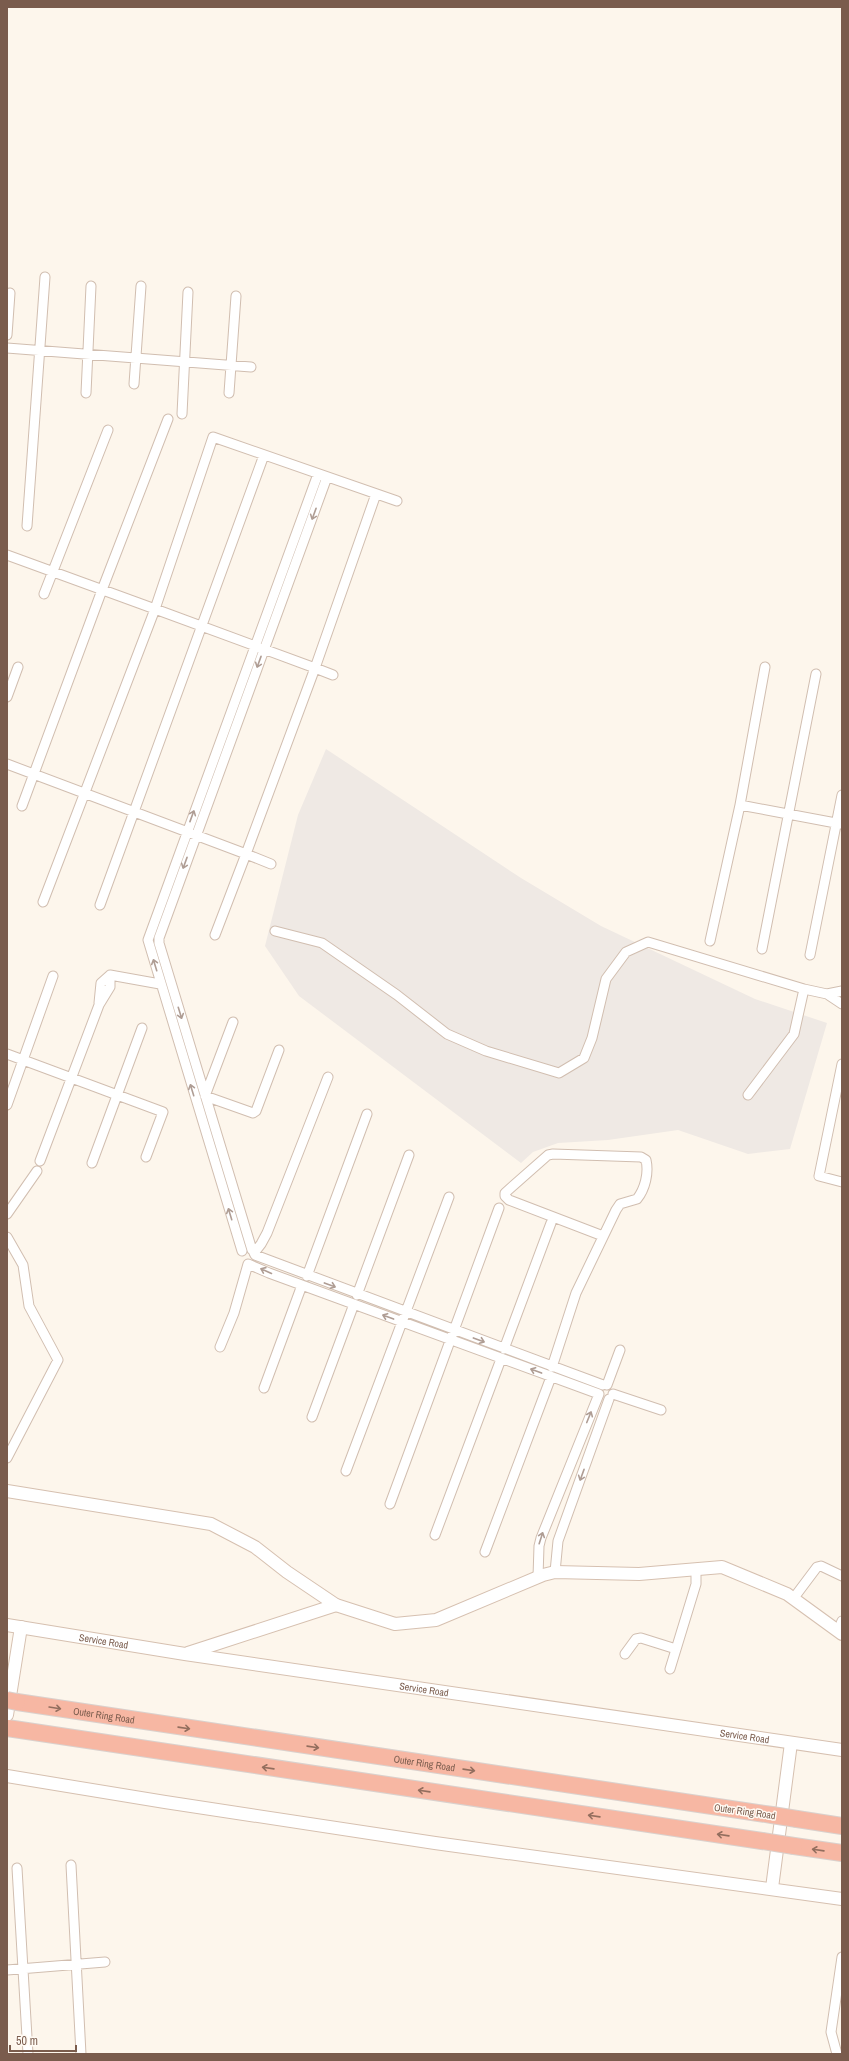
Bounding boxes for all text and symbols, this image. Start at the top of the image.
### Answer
one-way arrow [309,507,317,519]
one-way arrow [255,655,263,667]
one-way arrow [189,810,197,822]
one-way arrow [181,856,189,868]
one-way arrow [151,959,158,972]
one-way arrow [177,1006,184,1019]
one-way arrow [188,1084,196,1096]
one-way arrow [226,1208,233,1221]
one-way arrow [260,1267,272,1275]
one-way arrow [324,1281,336,1289]
one-way arrow [382,1312,394,1320]
one-way arrow [472,1336,484,1344]
one-way arrow [530,1367,542,1375]
one-way arrow [586,1412,594,1424]
one-way arrow [577,1469,585,1481]
one-way arrow [538,1532,545,1545]
street label: Service Road [78,1631,129,1652]
street label: Service Road [398,1679,450,1699]
one-way arrow [49,1704,62,1712]
street label: Outer Ring Road [72,1705,136,1727]
one-way arrow [177,1724,190,1732]
street label: Service Road [719,1726,770,1746]
one-way arrow [306,1743,319,1751]
street label: Outer Ring Road [393,1752,456,1774]
one-way arrow [262,1764,275,1772]
one-way arrow [462,1766,475,1774]
one-way arrow [418,1787,431,1795]
street label: Outer Ring Road [713,1801,777,1822]
one-way arrow [588,1812,601,1820]
one-way arrow [717,1831,730,1839]
one-way arrow [812,1846,825,1854]
scale bar [10,2027,76,2053]
text: 50 m [16,2033,38,2049]

